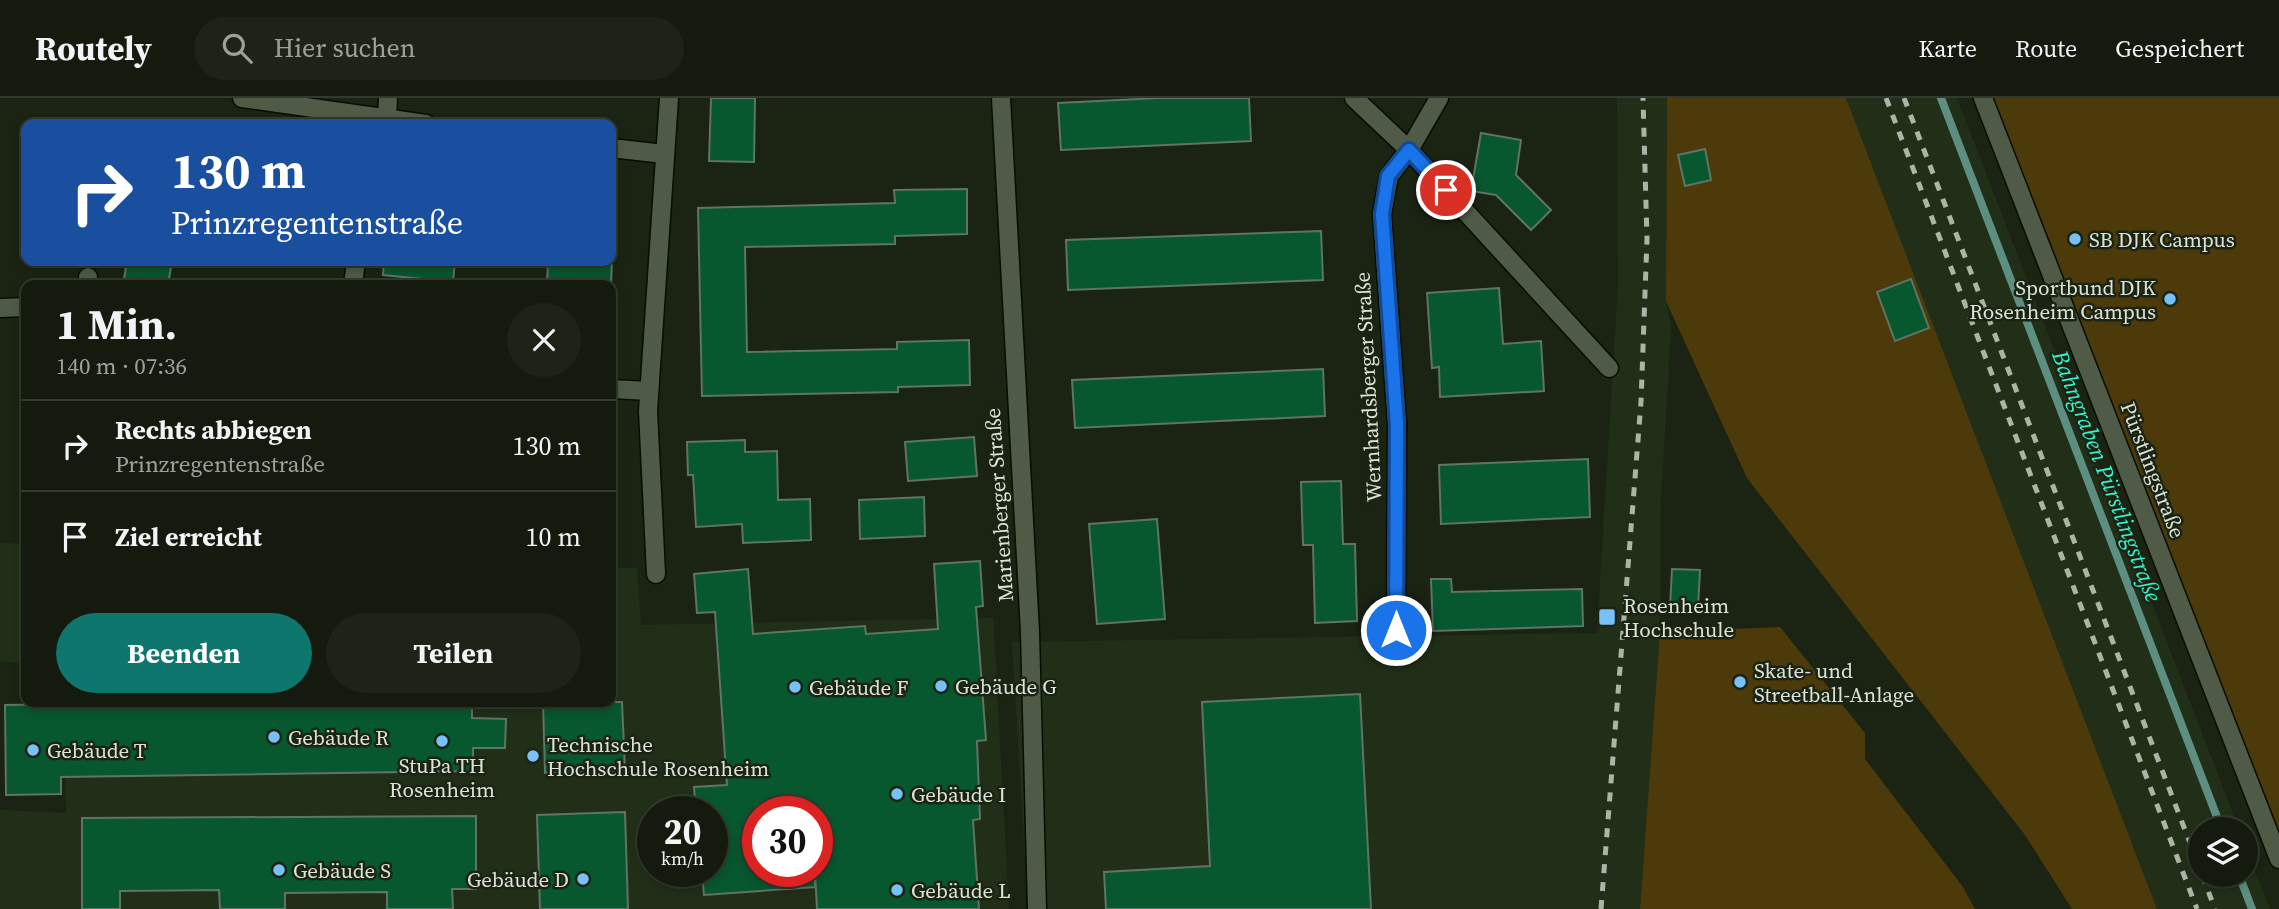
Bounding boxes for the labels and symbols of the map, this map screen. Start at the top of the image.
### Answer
pin [1416,160,1476,220]
place label: SB DJK Campus [2089,225,2235,254]
marker: SB DJK Campus [2067,231,2083,247]
street label: Wernhardsberger Straße [1347,271,1389,503]
place label: Sportbund DJK Rosenheim Campus [1969,273,2156,326]
marker: Sportbund DJK Rosenheim Campus [2162,291,2178,307]
water label: Bahngraben Pürstlingstraße [2044,345,2170,607]
street label: Pürstlingstraße [2114,398,2192,542]
street label: Marienberger Straße [978,407,1020,603]
place label: Rosenheim Hochschule [1623,591,1734,644]
position arrow [1359,593,1433,667]
marker: Rosenheim Hochschule [1597,607,1617,627]
place label: Skate- und Streetball-Anlage [1754,656,1914,709]
place label: Gebäude G [955,672,1057,701]
place label: Gebäude F [809,673,908,702]
marker: Skate- und Streetball-Anlage [1732,674,1748,690]
marker: Gebäude G [933,678,949,694]
marker: Gebäude F [787,679,803,695]
place label: Gebäude R [288,723,389,752]
marker: Gebäude R [266,729,282,745]
place label: Technische Hochschule Rosenheim [547,730,769,783]
marker: StuPa TH Rosenheim [434,733,450,749]
place label: Gebäude T [47,736,147,765]
marker: Gebäude T [25,742,41,758]
marker: Technische Hochschule Rosenheim [525,748,541,764]
place label: StuPa TH Rosenheim [389,751,495,804]
place label: Gebäude I [911,780,1006,809]
marker: Gebäude I [889,786,905,802]
speed limit sign: 30 [742,796,833,887]
place label: Gebäude S [293,856,391,885]
marker: Gebäude S [271,862,287,878]
place label: Gebäude D [467,865,569,894]
marker: Gebäude D [575,871,591,887]
place label: Gebäude L [911,876,1011,905]
marker: Gebäude L [889,882,905,898]

